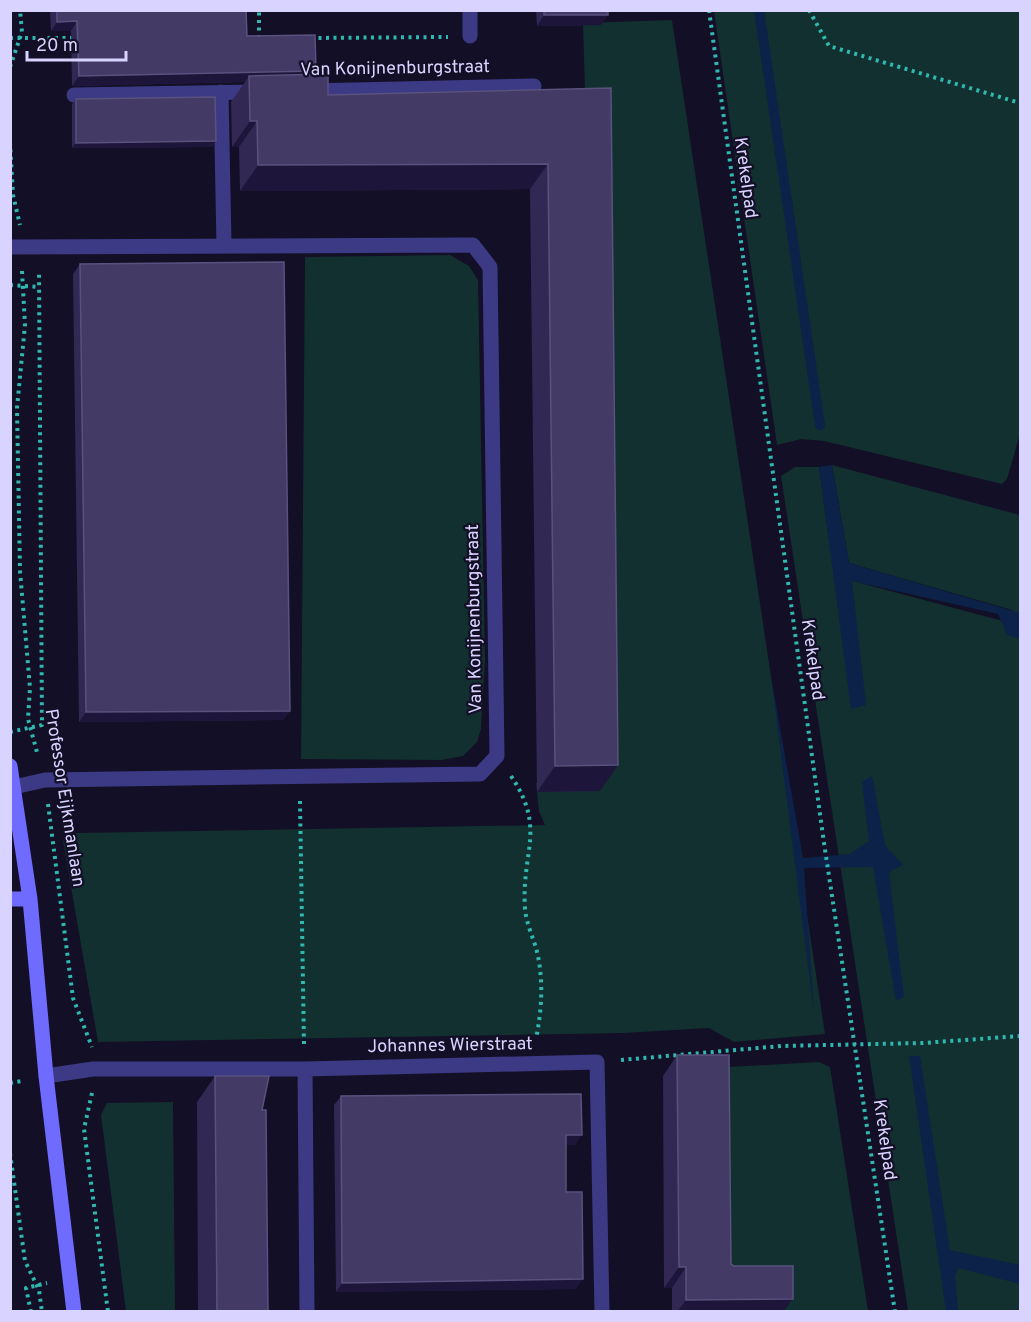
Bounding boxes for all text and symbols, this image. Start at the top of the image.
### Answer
scale bar [27,24,126,62]
text: 20 m [36,35,78,58]
street label: Van Konijnenburgstraat [300,56,490,82]
street label: Krekelpad [728,136,762,220]
street label: Van Konijnenburgstraat [462,524,488,714]
street label: Krekelpad [795,618,829,702]
street label: Professor Eijkmanlaan [39,707,89,889]
street label: Johannes Wierstraat [367,1033,533,1059]
street label: Krekelpad [867,1098,901,1182]

